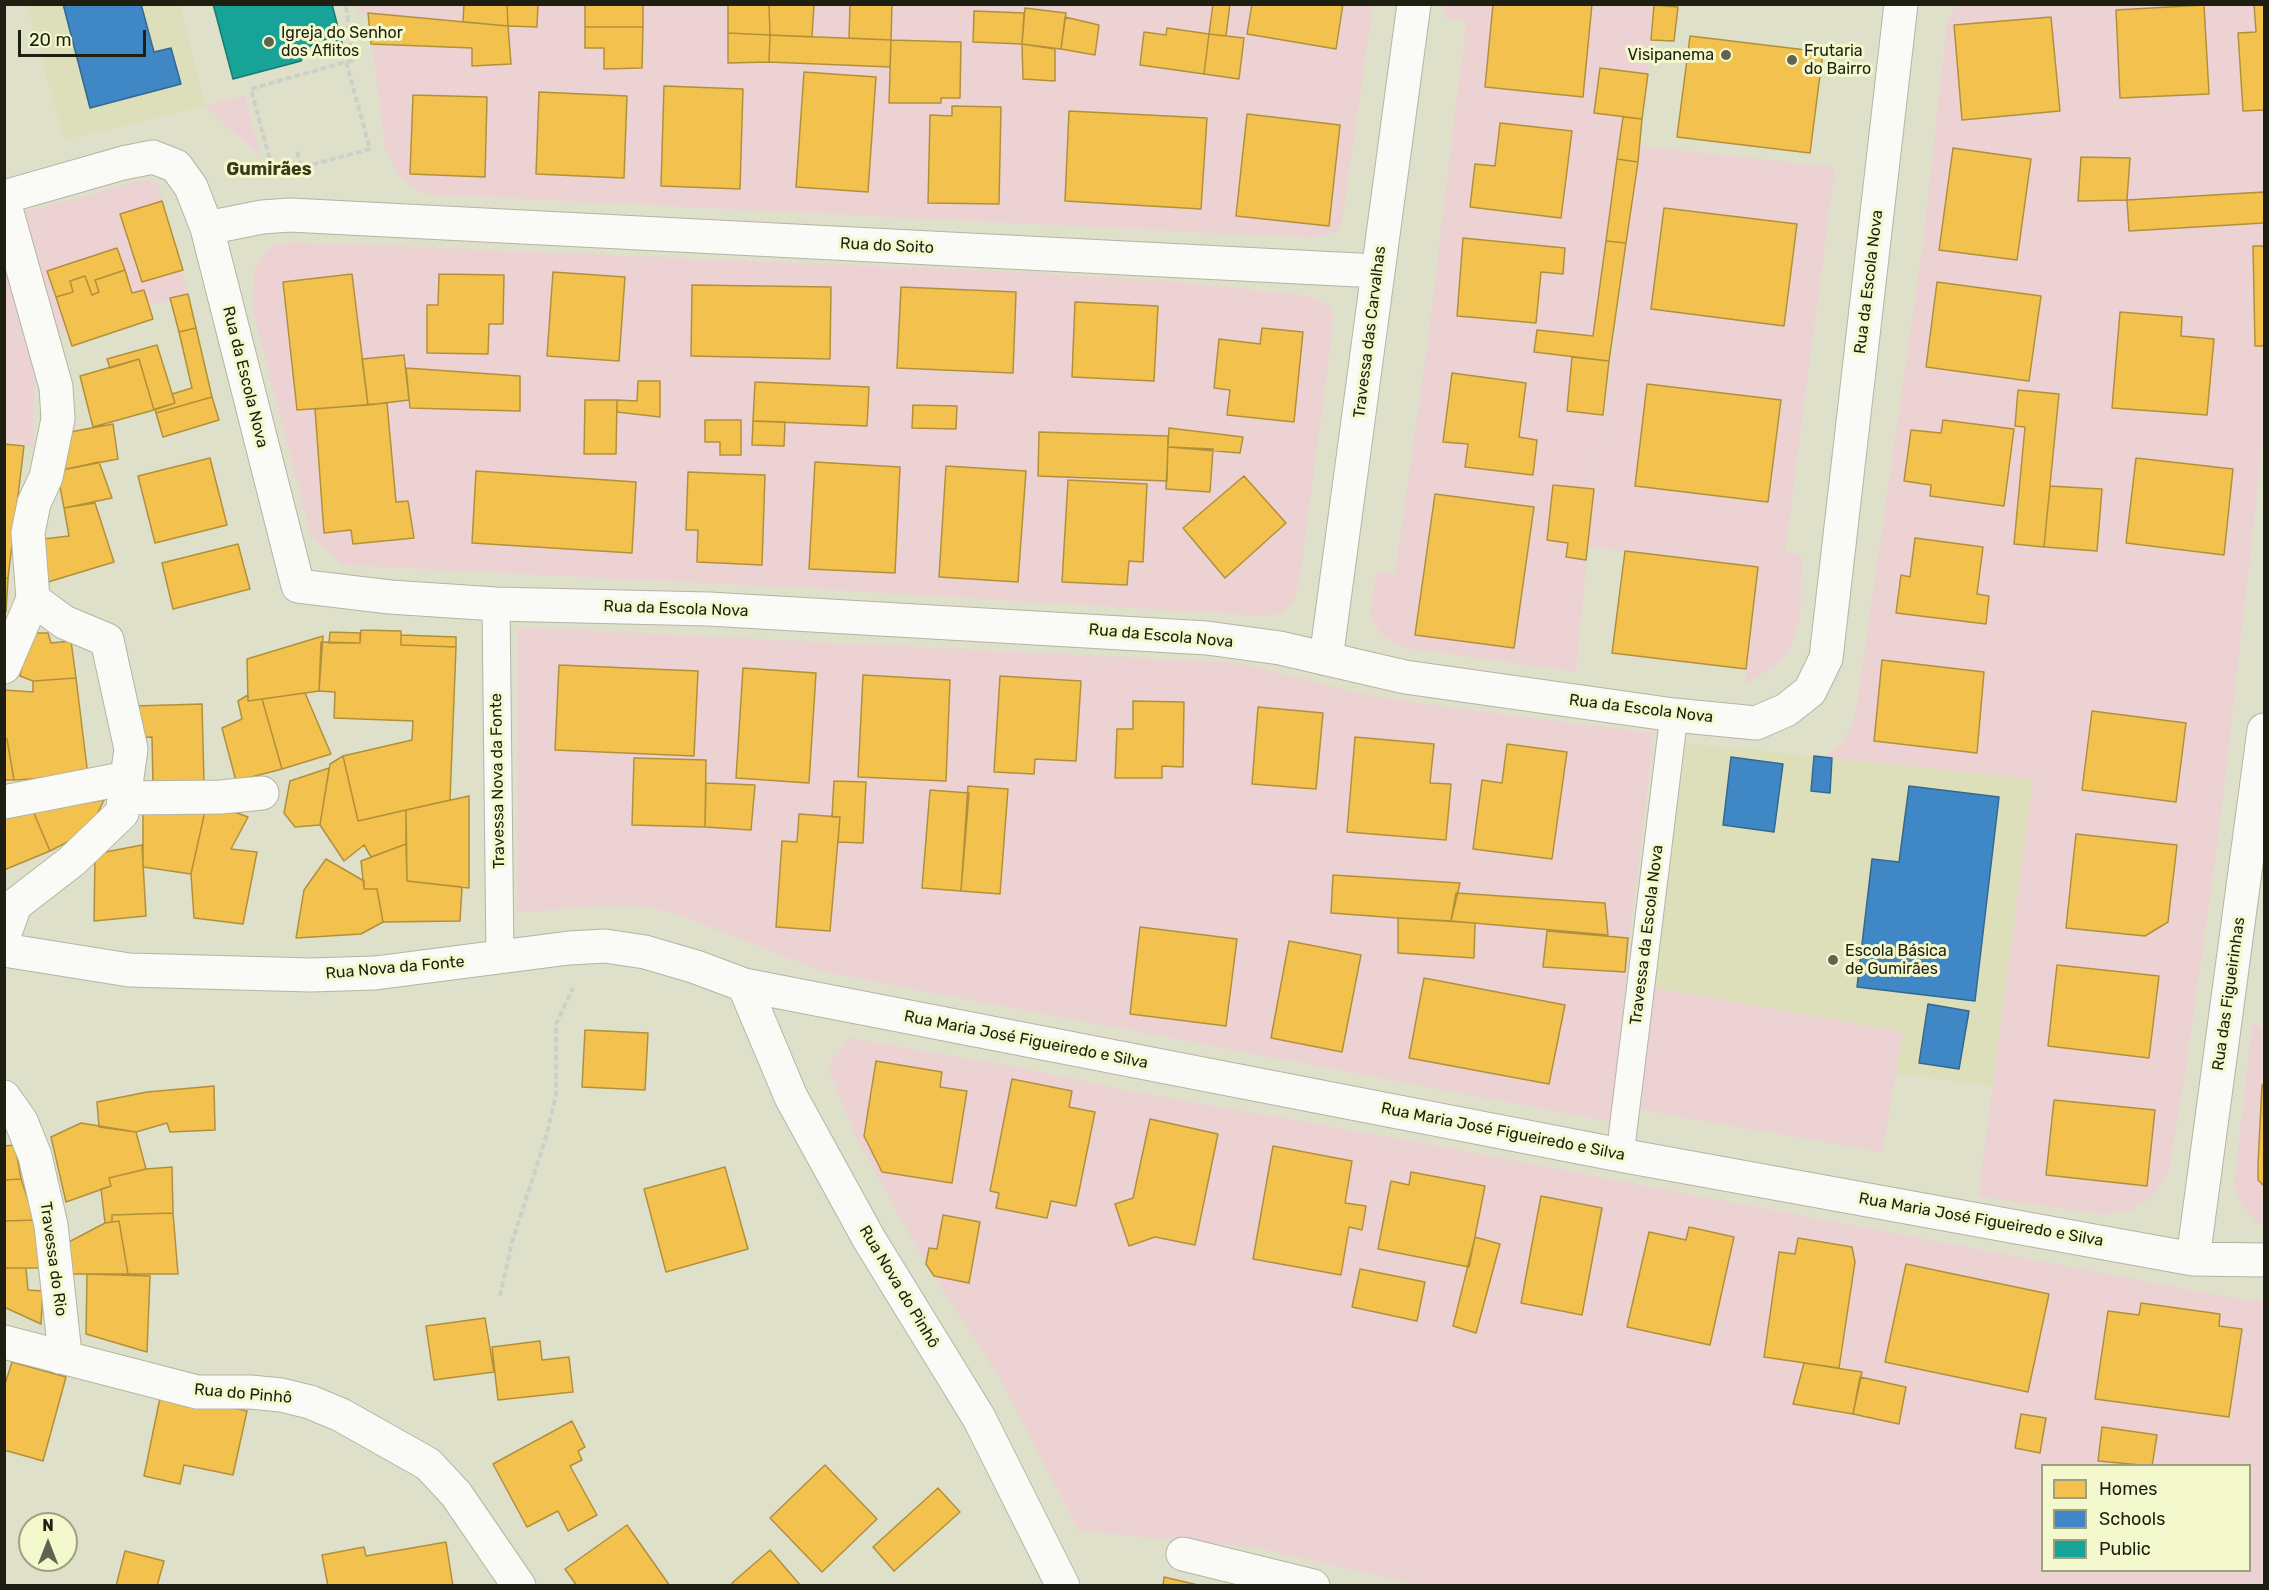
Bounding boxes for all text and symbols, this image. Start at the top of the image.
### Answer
scale bar [21,18,148,56]
place label: Igreja do Senhor dos Aflitos [281,23,403,61]
text: 20 m [29,29,71,51]
marker: Igreja do Senhor dos Aflitos [262,35,276,49]
place label: Frutaria do Bairro [1804,41,1871,79]
place label: Visipanema [1628,45,1714,65]
marker: Visipanema [1719,48,1733,62]
marker: Frutaria do Bairro [1785,53,1799,67]
district label: Gumirães [226,159,312,181]
street label: Rua da Escola Nova [1851,209,1887,355]
street label: Rua do Soito [840,234,934,258]
street label: Travessa das Carvalhas [1350,245,1390,419]
street label: Rua da Escola Nova [218,304,272,450]
street label: Rua da Escola Nova [603,597,749,621]
street label: Rua da Escola Nova [1088,620,1234,652]
street label: Rua da Escola Nova [1568,691,1714,727]
street label: Travessa Nova da Fonte [487,693,509,869]
street label: Travessa da Escola Nova [1626,844,1668,1026]
street label: Rua das Figueirinhas [2209,916,2249,1072]
place label: Escola Básica de Gumirães [1845,941,1947,979]
street label: Rua Nova da Fonte [325,952,465,984]
marker: Escola Básica de Gumirães [1826,953,1840,967]
street label: Rua Maria José Figueiredo e Silva [902,1007,1150,1073]
street label: Rua Maria José Figueiredo e Silva [1379,1099,1627,1165]
street label: Rua Maria José Figueiredo e Silva [1857,1189,2105,1251]
street label: Travessa do Rio [35,1201,71,1317]
street label: Rua Nova do Pinhô [855,1222,943,1352]
street label: Rua do Pinhô [193,1380,293,1408]
legend [2041,1464,2251,1572]
text: Homes [2099,1478,2157,1500]
text: Schools [2099,1508,2165,1530]
north arrow [18,1512,78,1572]
text: N [42,1516,54,1535]
text: Public [2099,1538,2151,1560]

